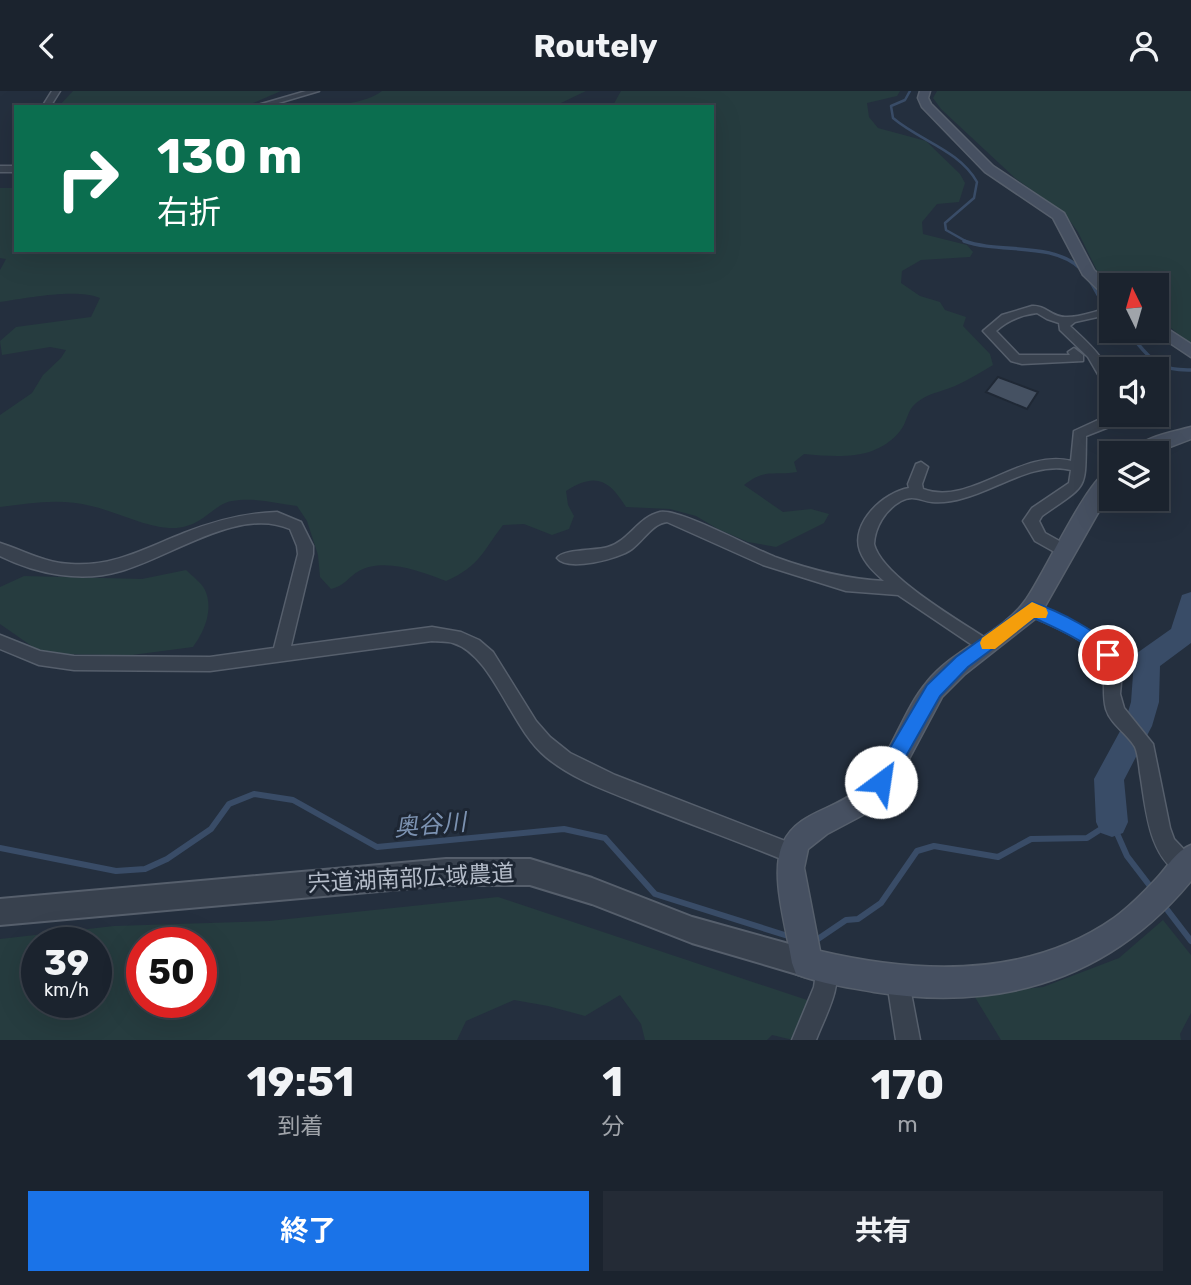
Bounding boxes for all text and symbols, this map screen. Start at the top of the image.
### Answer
icon: back [28,27,66,65]
text: Routely [533,27,658,65]
icon: person [1125,27,1163,65]
text: 130 m [157,127,302,185]
icon: right [42,133,133,224]
text: 右折 [157,193,221,231]
north arrow [1099,273,1169,343]
map controls [1099,273,1169,511]
button: sound [1099,357,1169,427]
button: layers [1099,441,1169,511]
pin [1078,625,1138,685]
icon: arrive [1089,636,1127,674]
position arrow [844,745,918,819]
water label: 奥谷川 [393,808,470,842]
street label: 宍道湖南部広域農道 [307,859,515,897]
speed limit sign: 50 [126,927,217,1018]
text: 39 [44,942,89,984]
text: km/h [44,979,89,1001]
text: 19:51 [247,1057,354,1107]
text: 1 [602,1057,623,1107]
text: 170 [871,1060,944,1110]
text: m [897,1110,918,1138]
text: 到着 [278,1112,324,1140]
text: 分 [601,1112,624,1140]
button: 終了 [28,1191,589,1271]
button: 共有 [603,1191,1163,1271]

